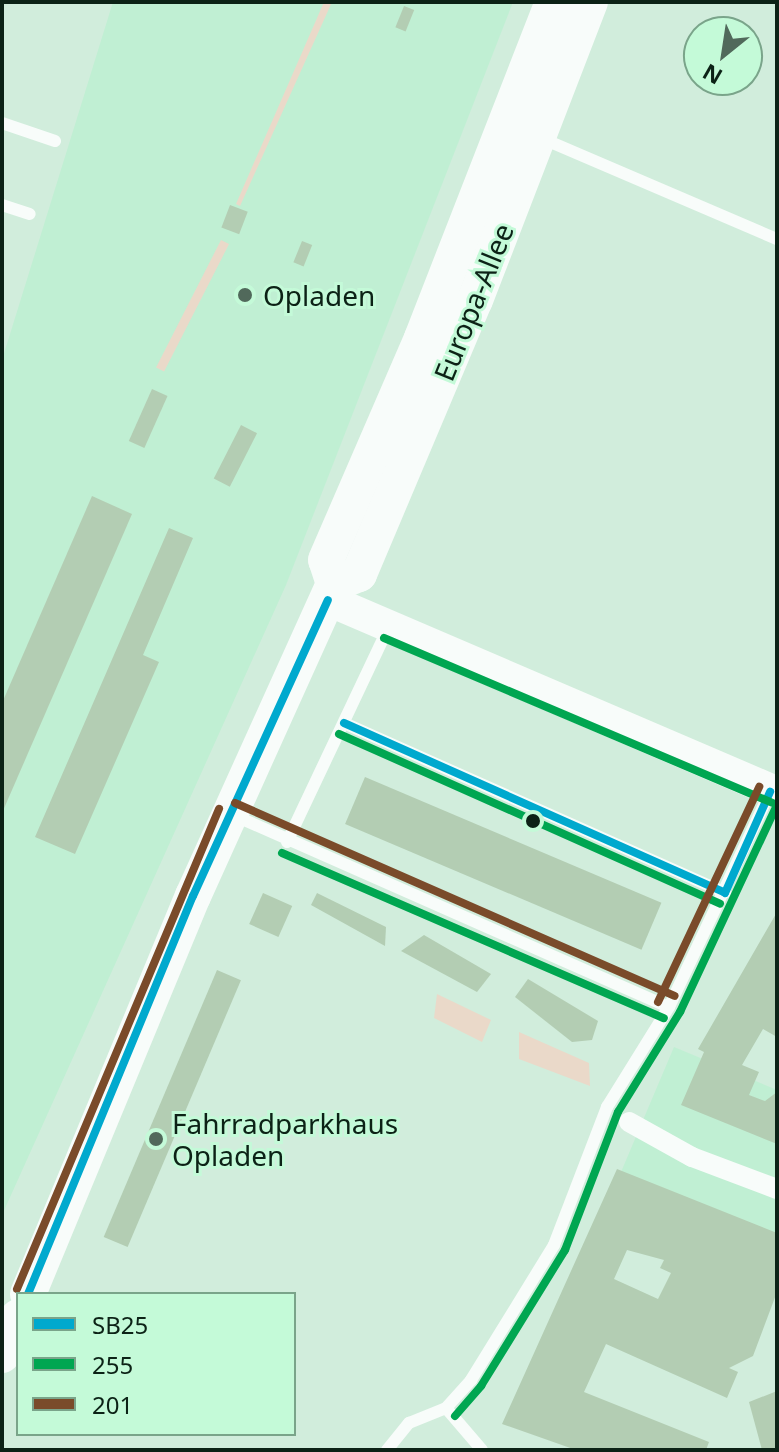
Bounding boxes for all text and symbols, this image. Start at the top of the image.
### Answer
north arrow [683,16,763,96]
text: N [697,58,727,93]
street label: Europa-Allee [426,218,520,386]
place label: Opladen [263,278,375,312]
marker: Opladen [234,284,256,306]
unlabelled marker [525,813,541,829]
place label: Fahrradparkhaus Opladen [172,1106,398,1172]
marker: Fahrradparkhaus Opladen [147,1130,165,1148]
legend [16,1292,296,1436]
text: SB25 [92,1308,148,1341]
text: 255 [92,1348,133,1381]
text: 201 [92,1388,133,1421]

